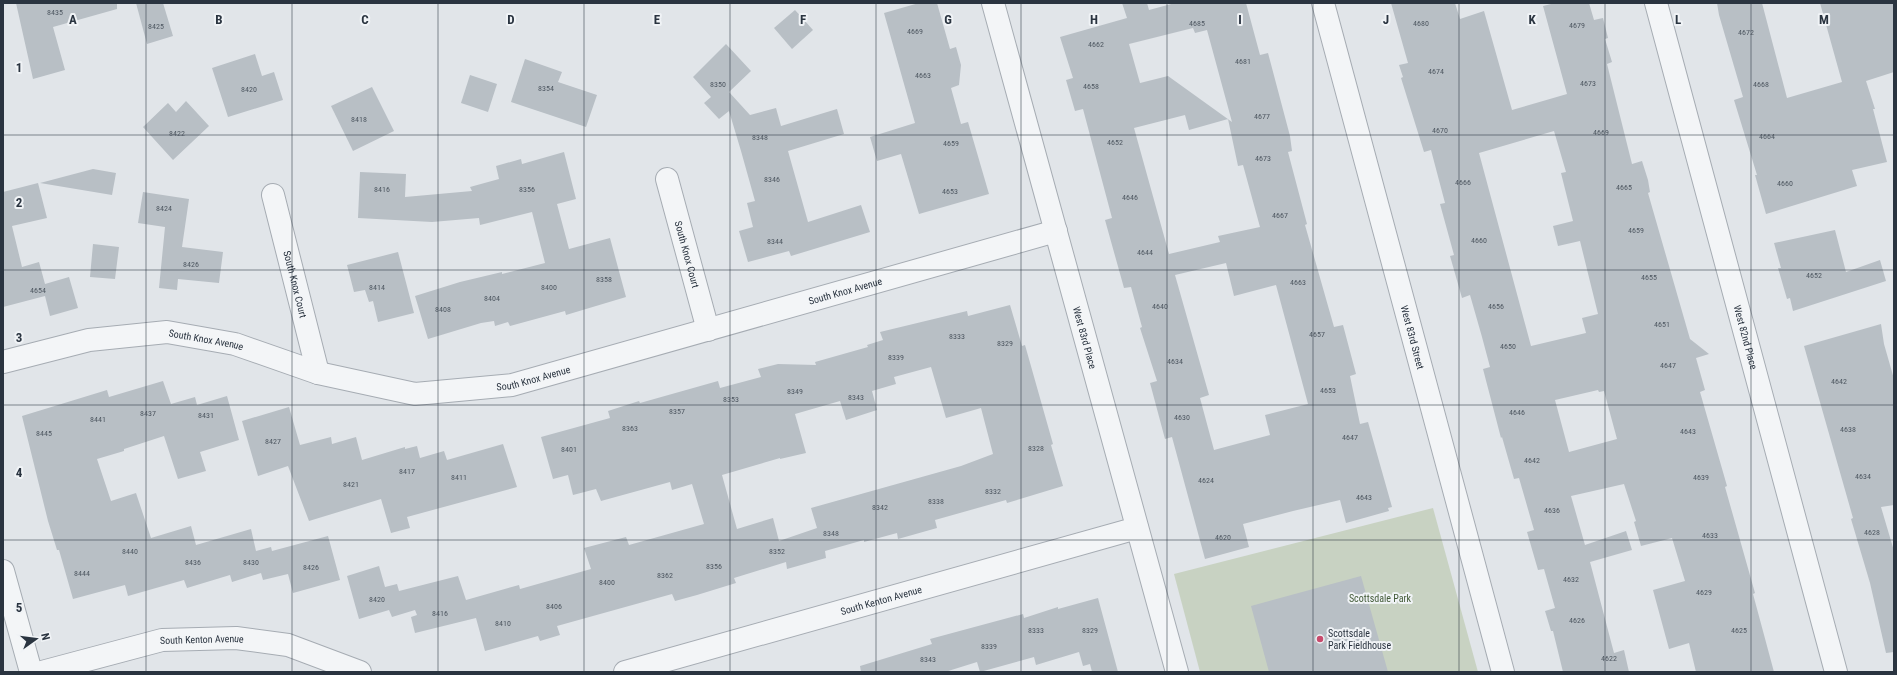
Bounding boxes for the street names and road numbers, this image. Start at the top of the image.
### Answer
street label: South Knox Court [673,220,701,289]
street label: South Knox Court [281,250,309,319]
street label: South Knox Avenue [807,275,883,307]
street label: West 83rd Street [1399,304,1426,370]
street label: West 82nd Place [1732,304,1759,371]
street label: West 83rd Place [1071,305,1098,370]
street label: South Knox Avenue [168,327,245,353]
street label: South Knox Avenue [496,364,572,392]
street label: South Kenton Avenue [839,584,923,617]
street label: South Kenton Avenue [160,633,245,646]

